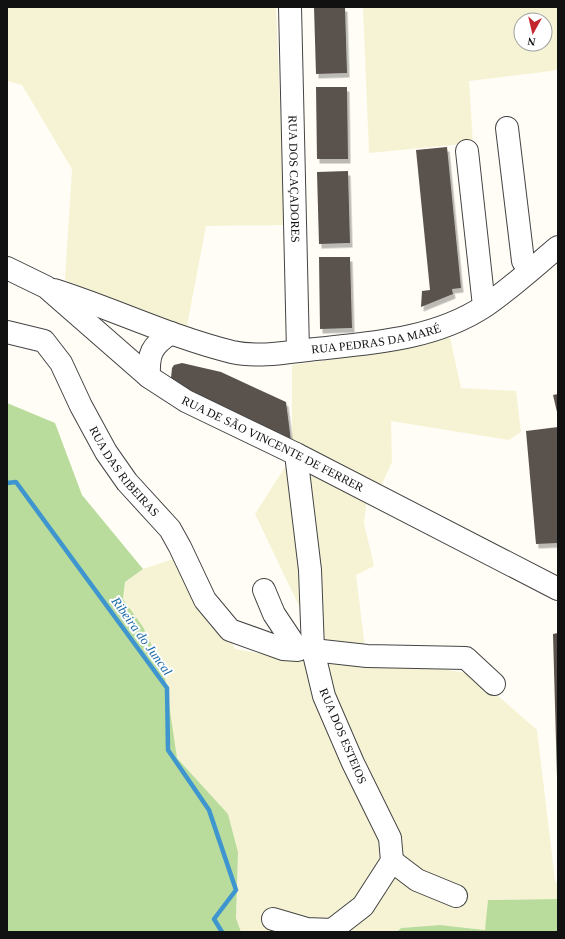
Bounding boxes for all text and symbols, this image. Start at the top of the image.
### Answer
north arrow [513,12,553,52]
text: N [527,35,536,48]
street label: RUA DOS CAÇADORES [286,115,302,243]
street label: RUA PEDRAS DA MARÉ [311,321,443,356]
street label: RUA DE SÃO VINCENTE DE FERRER [180,393,366,495]
street label: RUA DAS RIBEIRAS [86,424,162,520]
water label: Ribeira do Juncal [108,593,176,678]
street label: RUA DOS ESTEIOS [316,686,370,786]

